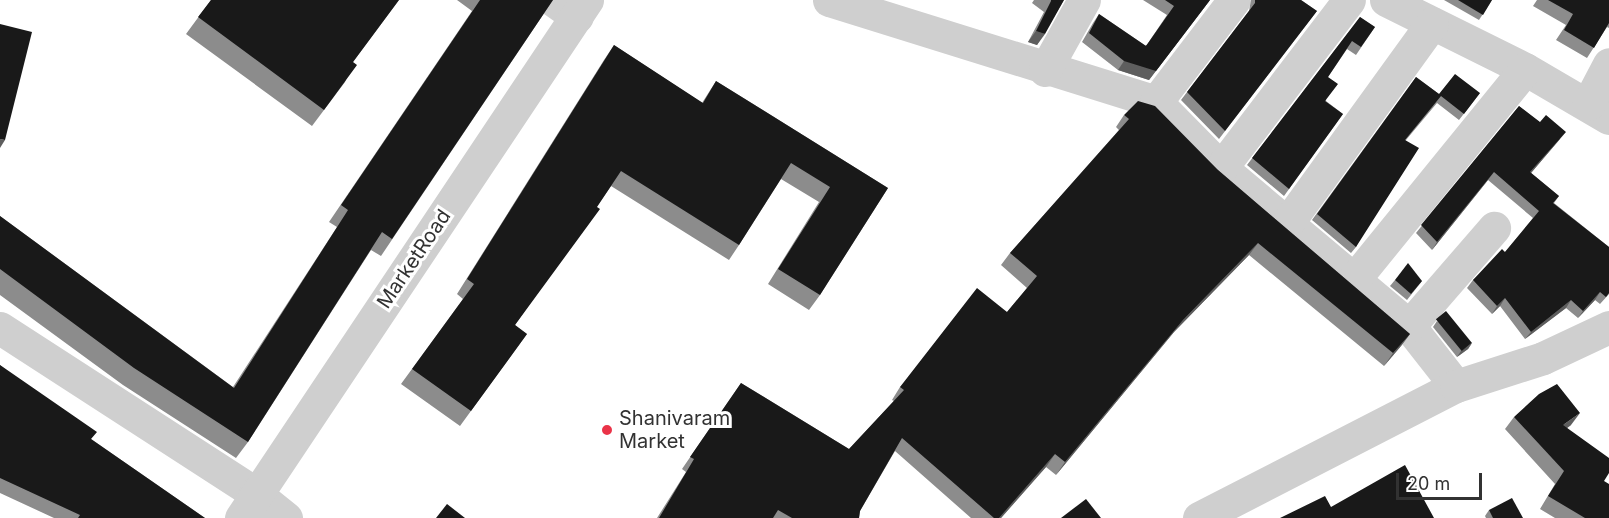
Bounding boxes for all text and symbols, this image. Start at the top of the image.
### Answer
street label: MarketRoad [372,205,456,313]
place label: Shanivaram Market [619,406,730,453]
marker: Shanivaram Market [600,423,614,437]
scale bar [1399,461,1484,499]
text: 20 m [1407,473,1450,494]

